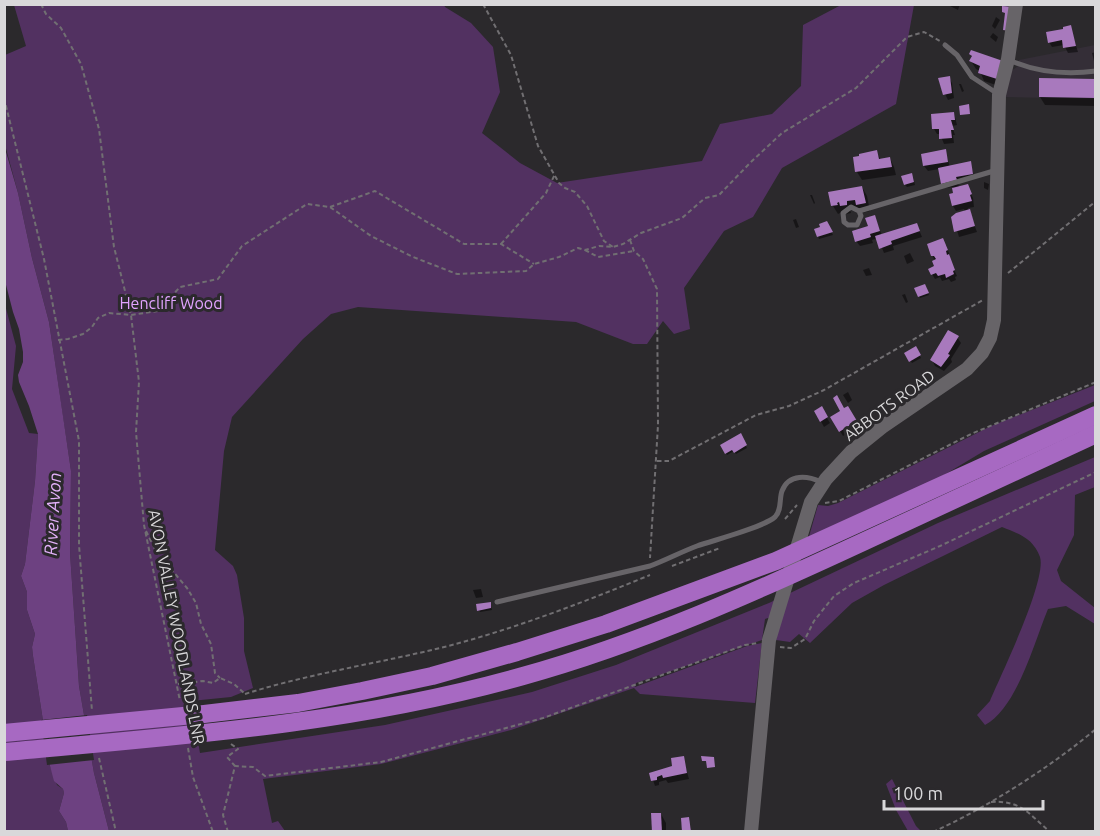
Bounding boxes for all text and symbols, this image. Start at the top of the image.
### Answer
park label: Hencliff Wood [119,294,223,312]
street label: ABBOTS ROAD [840,366,938,444]
water label: River Avon [40,472,64,556]
street label: AVON VALLEY WOODLANDS LNR [145,508,209,746]
scale bar [884,773,1043,811]
text: 100 m [893,783,943,803]

